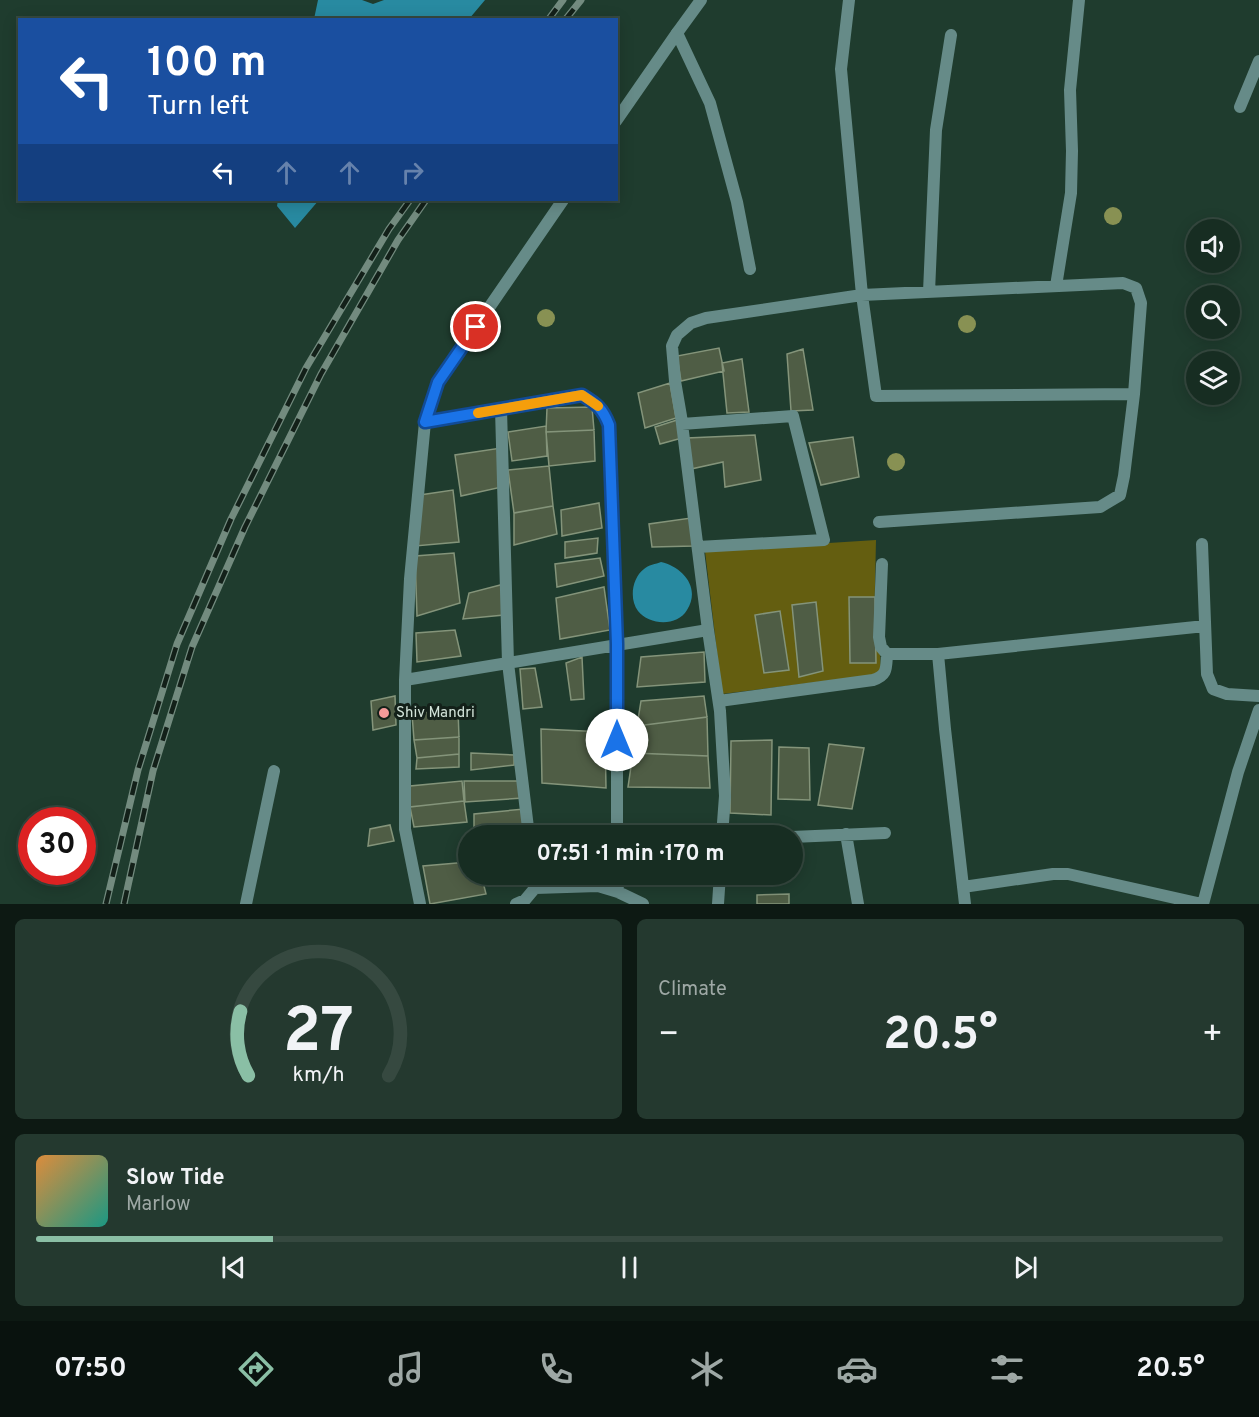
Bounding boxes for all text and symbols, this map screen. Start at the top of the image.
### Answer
text: 100 m [147,38,266,91]
icon: left [48,42,126,120]
text: Turn left [147,90,249,124]
icon: left [207,156,240,189]
icon: ahead [270,156,303,189]
icon: ahead [333,156,366,189]
icon: right [396,156,429,189]
map controls [1186,219,1240,405]
button: sound [1186,219,1240,273]
button: search [1186,285,1240,339]
pin [450,301,501,352]
icon: arrive [459,310,492,343]
button: layers [1186,351,1240,405]
place label: Shiv Mandri [396,704,475,723]
marker: Shiv Mandri [377,706,391,720]
position arrow [585,708,649,772]
speed limit sign: 30 [18,807,96,885]
text: 07:51 · 1 min · 170 m [536,841,725,868]
text: Climate [658,977,727,1003]
text: 27 [283,995,354,1074]
text: 20.5° [883,1008,998,1065]
text: − [658,1015,679,1057]
text: + [1202,1015,1223,1057]
text: km/h [292,1062,345,1089]
text: Slow Tide [126,1165,225,1192]
text: Marlow [126,1192,190,1218]
icon: previous [217,1251,250,1284]
icon: pause [613,1251,646,1284]
icon: next [1009,1251,1042,1284]
icon: directions [235,1348,277,1390]
icon: music [385,1348,427,1390]
icon: phone [535,1348,577,1390]
icon: climate [686,1348,728,1390]
icon: car [836,1348,878,1390]
icon: filters [986,1348,1028,1390]
text: 07:50 [54,1352,127,1386]
text: 20.5° [1136,1352,1205,1386]

